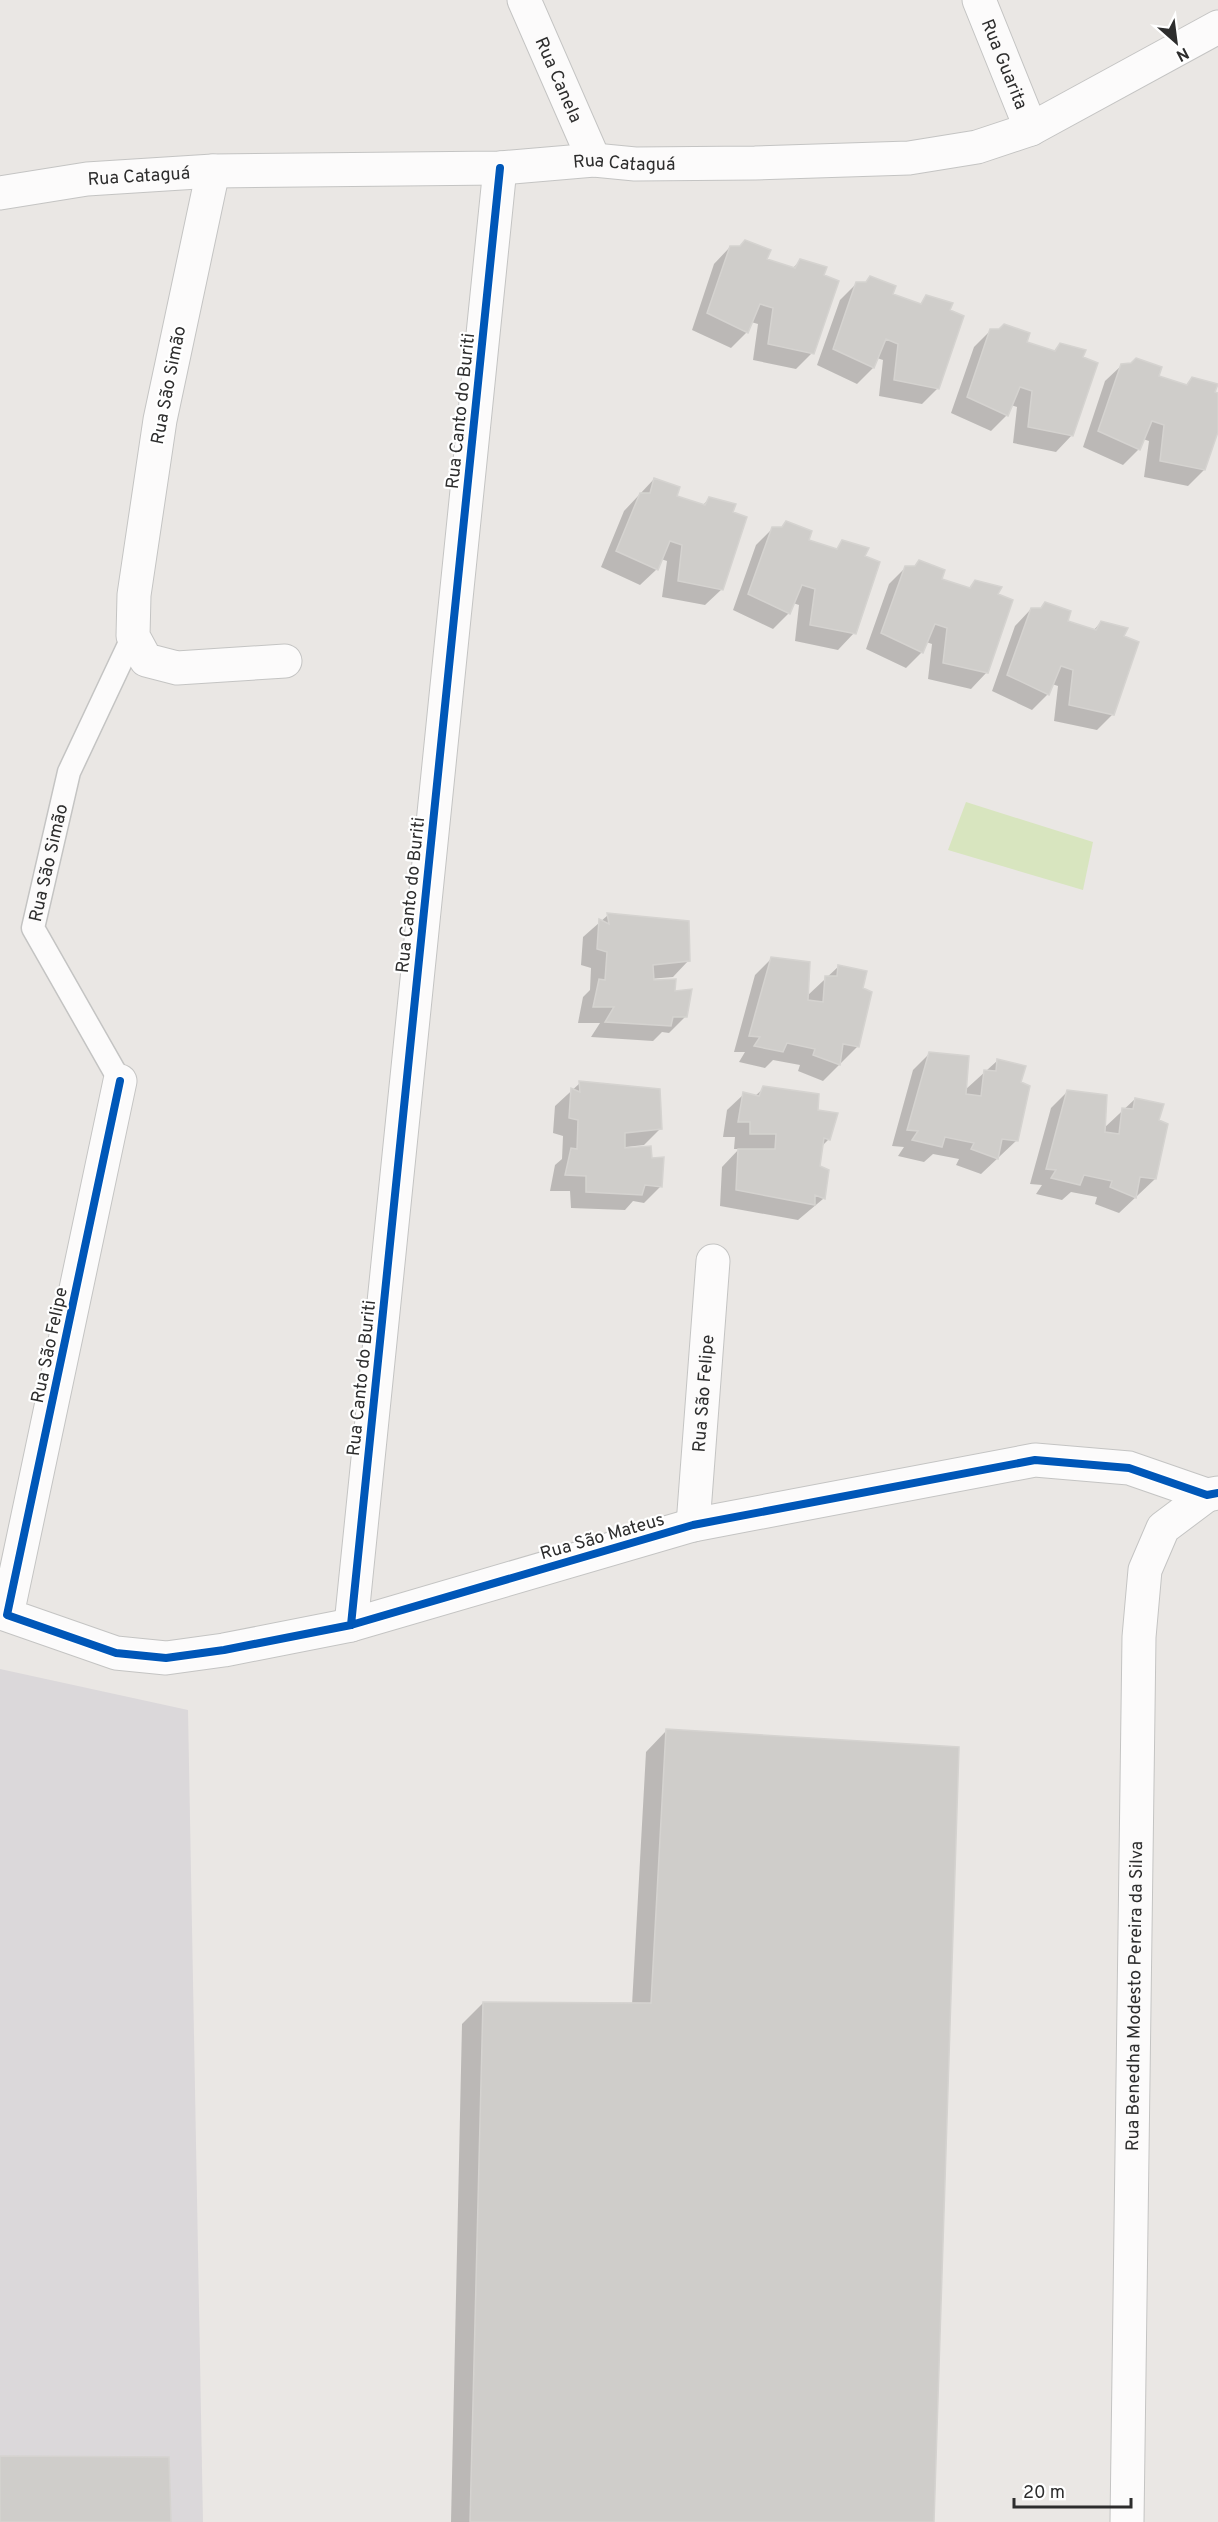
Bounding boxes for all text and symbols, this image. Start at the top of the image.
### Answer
north arrow [1146,12,1206,72]
street label: Rua Guarita [975,16,1032,113]
street label: Rua Canela [529,34,586,127]
text: N [1172,42,1192,65]
street label: Rua Cataguá [572,150,676,177]
street label: Rua Cataguá [87,162,191,192]
street label: Rua São Simão [147,324,192,447]
street label: Rua Canto do Buriti [442,332,481,490]
street label: Rua São Simão [25,802,74,924]
street label: Rua Canto do Buriti [392,816,431,974]
street label: Rua São Felipe [27,1285,74,1405]
street label: Rua Canto do Buriti [343,1299,382,1457]
street label: Rua São Felipe [689,1334,720,1453]
street label: Rua São Mateus [538,1509,667,1566]
street label: Rua Benedha Modesto Pereira da Silva [1122,1841,1149,2151]
scale bar [1014,2471,1131,2509]
text: 20 m [1023,2482,1065,2505]

